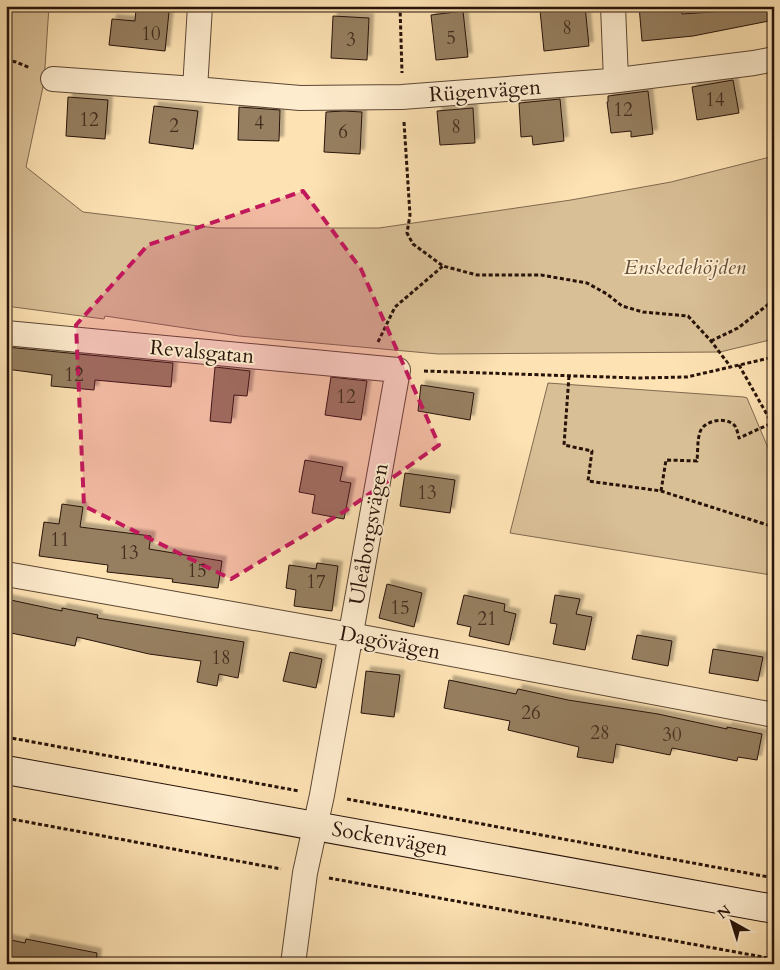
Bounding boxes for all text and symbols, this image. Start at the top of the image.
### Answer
house number: 8 [562,15,572,41]
house number: 10 [141,21,161,47]
house number: 5 [446,25,456,51]
house number: 3 [346,27,356,53]
street label: Rügenvägen [428,73,542,109]
house number: 14 [705,87,725,113]
house number: 12 [613,97,633,123]
house number: 12 [79,107,99,133]
house number: 4 [254,110,264,136]
house number: 2 [169,113,179,139]
house number: 8 [451,114,461,140]
house number: 6 [338,119,348,145]
park label: Enskedehöjden [624,253,747,282]
street label: Revalsgatan [149,333,255,371]
house number: 12 [64,362,84,388]
house number: 12 [336,384,356,410]
street label: Uleåborgsvägen [342,461,396,607]
house number: 13 [417,480,437,506]
house number: 11 [50,527,70,553]
house number: 13 [119,540,139,566]
house number: 15 [187,558,207,584]
house number: 17 [306,569,326,595]
house number: 15 [390,595,410,621]
house number: 21 [477,606,497,632]
street label: Dagövägen [337,619,443,667]
house number: 18 [211,645,231,671]
house number: 26 [521,700,541,726]
house number: 28 [590,720,610,746]
house number: 30 [662,722,682,748]
street label: Sockenvägen [330,815,450,863]
north arrow [708,898,758,948]
text: N [713,901,735,923]

